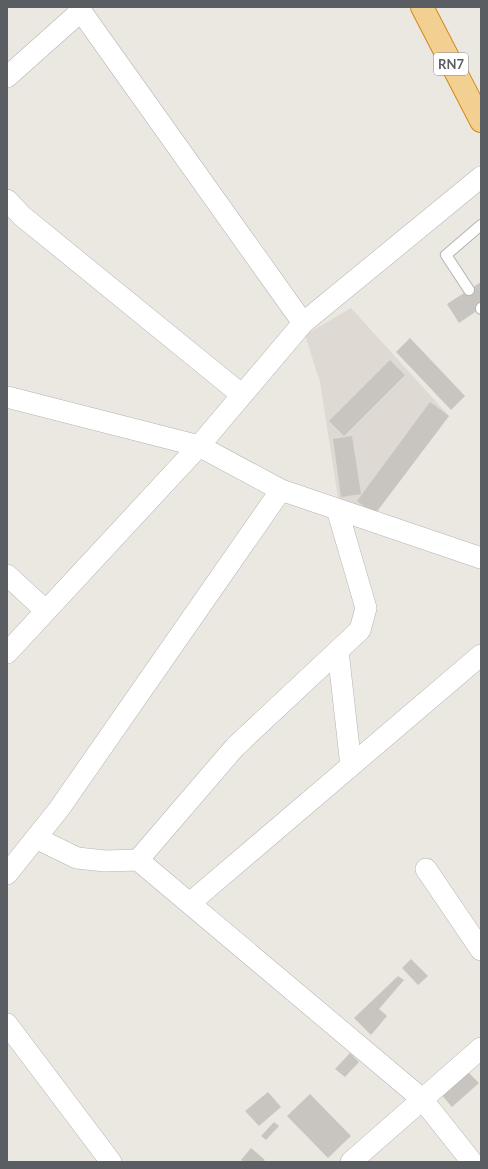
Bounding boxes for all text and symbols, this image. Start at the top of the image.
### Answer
road number: RN7 [434,53,468,75]

